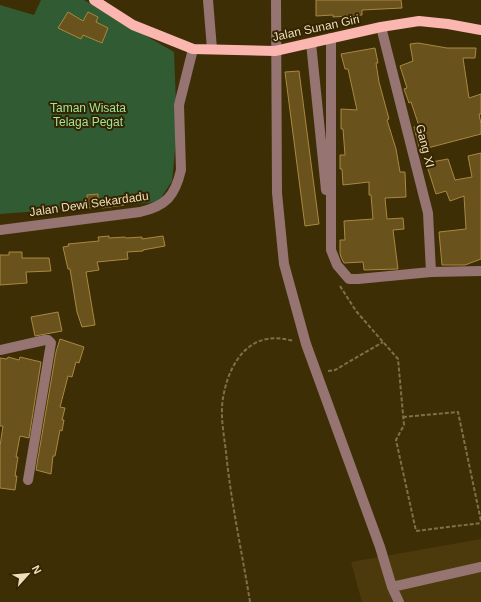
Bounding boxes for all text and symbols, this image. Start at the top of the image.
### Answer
street label: Jalan Sunan Giri [271,12,361,44]
park label: Taman Wisata Telaga Pegat [50,101,126,129]
street label: Gang XI [413,123,437,169]
street label: Jalan Dewi Sekardadu [29,189,149,219]
north arrow [8,554,48,594]
text: N [30,563,44,576]

